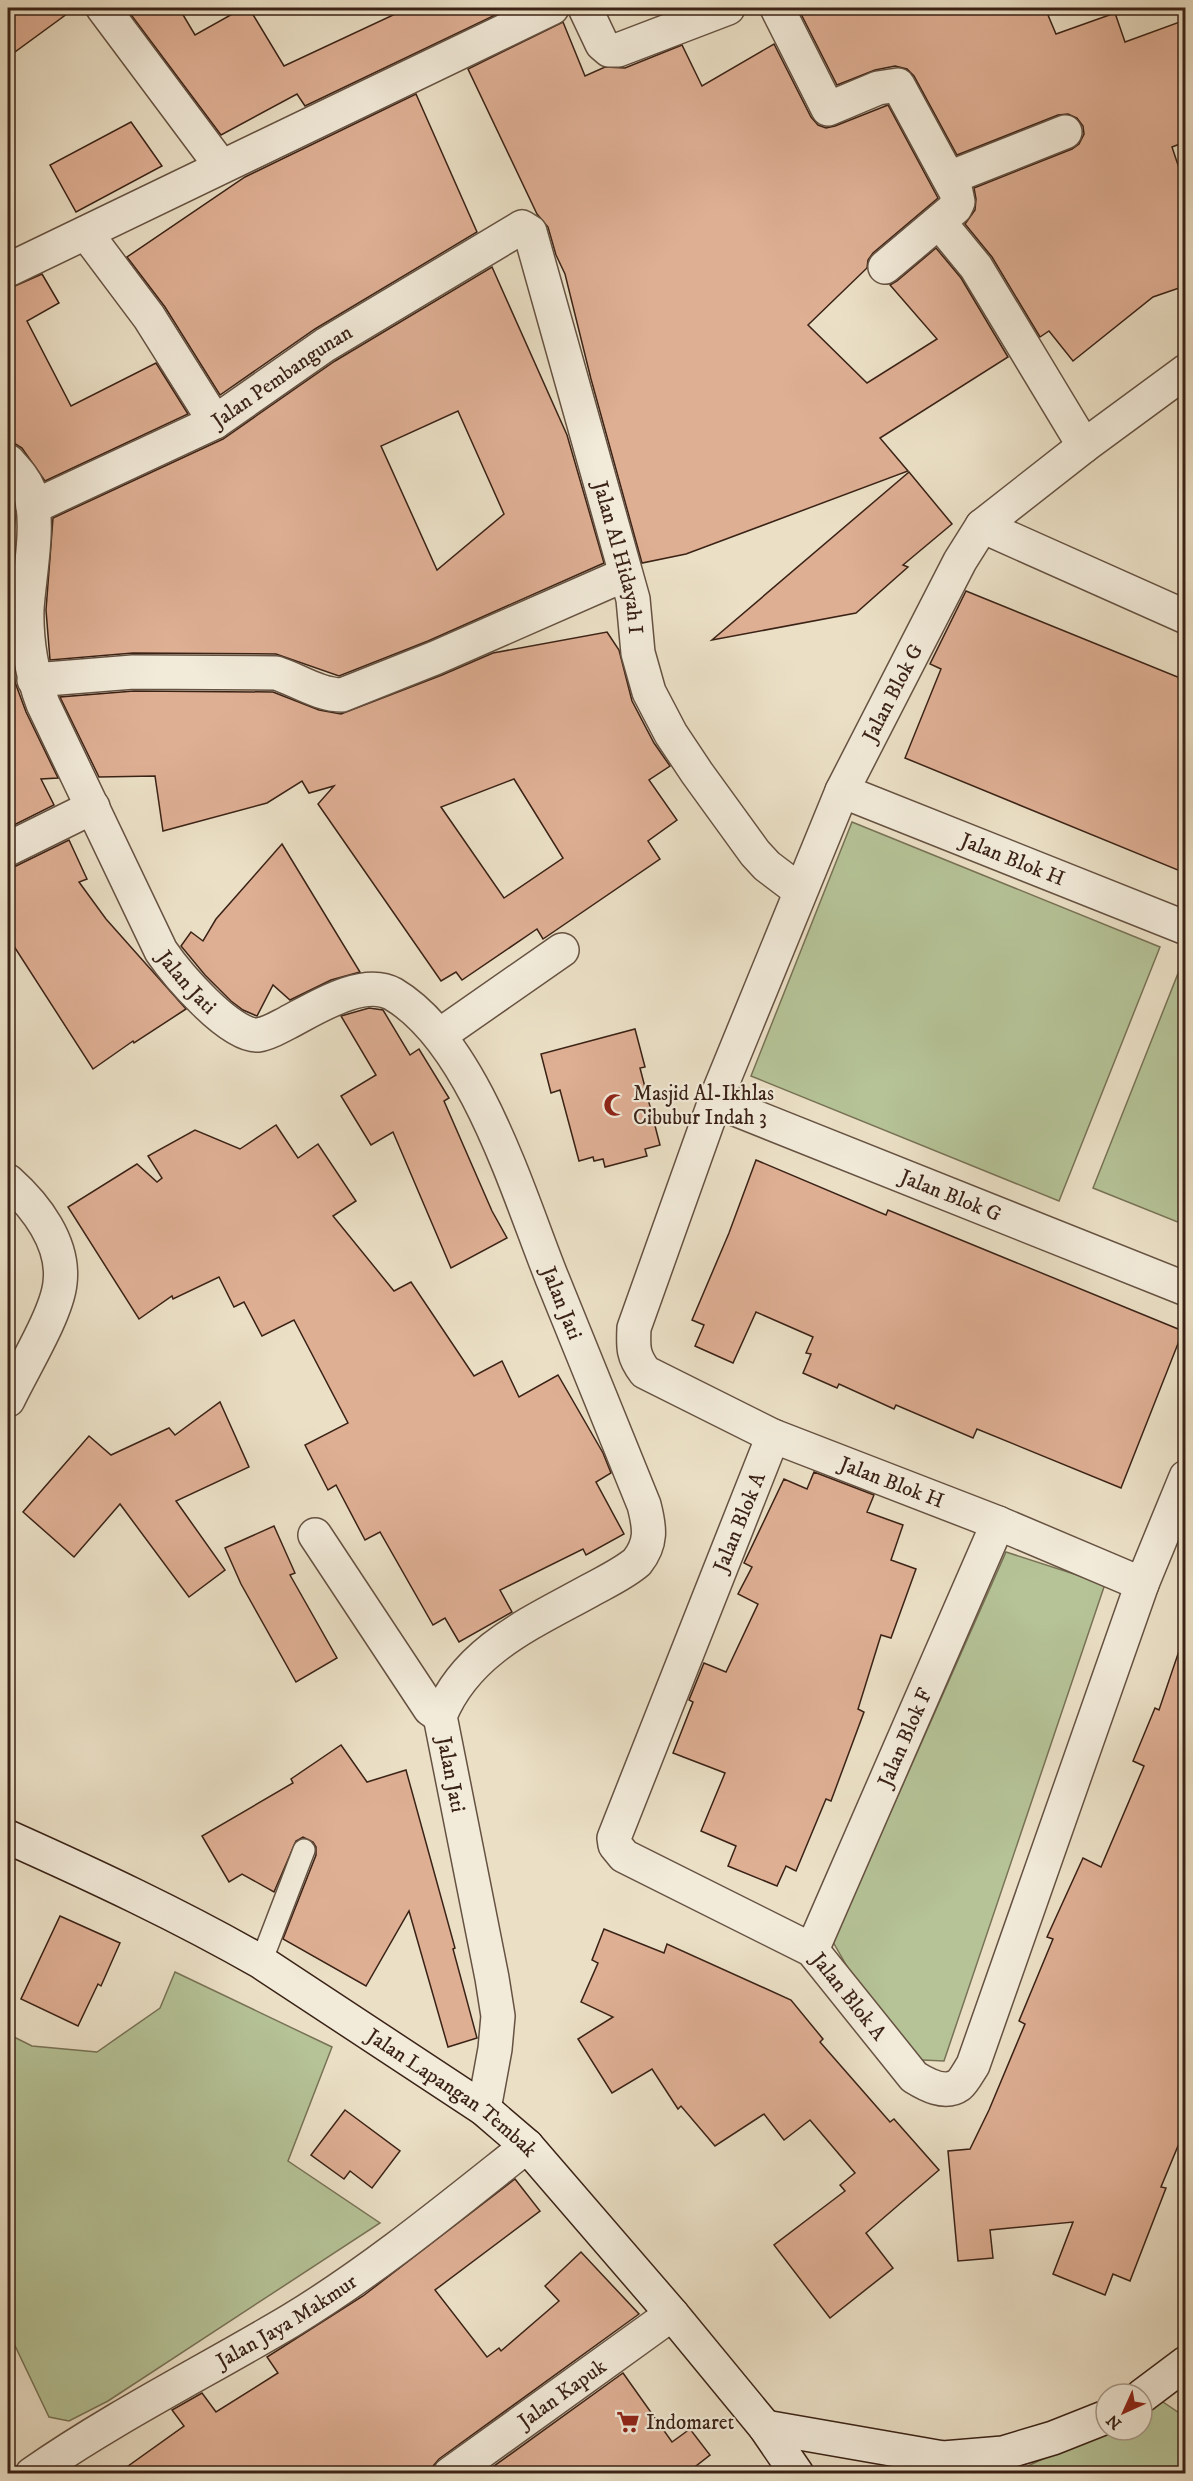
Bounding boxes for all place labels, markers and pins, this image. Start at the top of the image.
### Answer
place label: Masjid Al-Ikhlas Cibubur Indah 3 [633,1081,774,1131]
mosque icon: Masjid Al-Ikhlas Cibubur Indah 3 [602,1092,628,1118]
supermarket icon: Indomaret [615,2409,641,2435]
place label: Indomaret [646,2410,734,2436]

